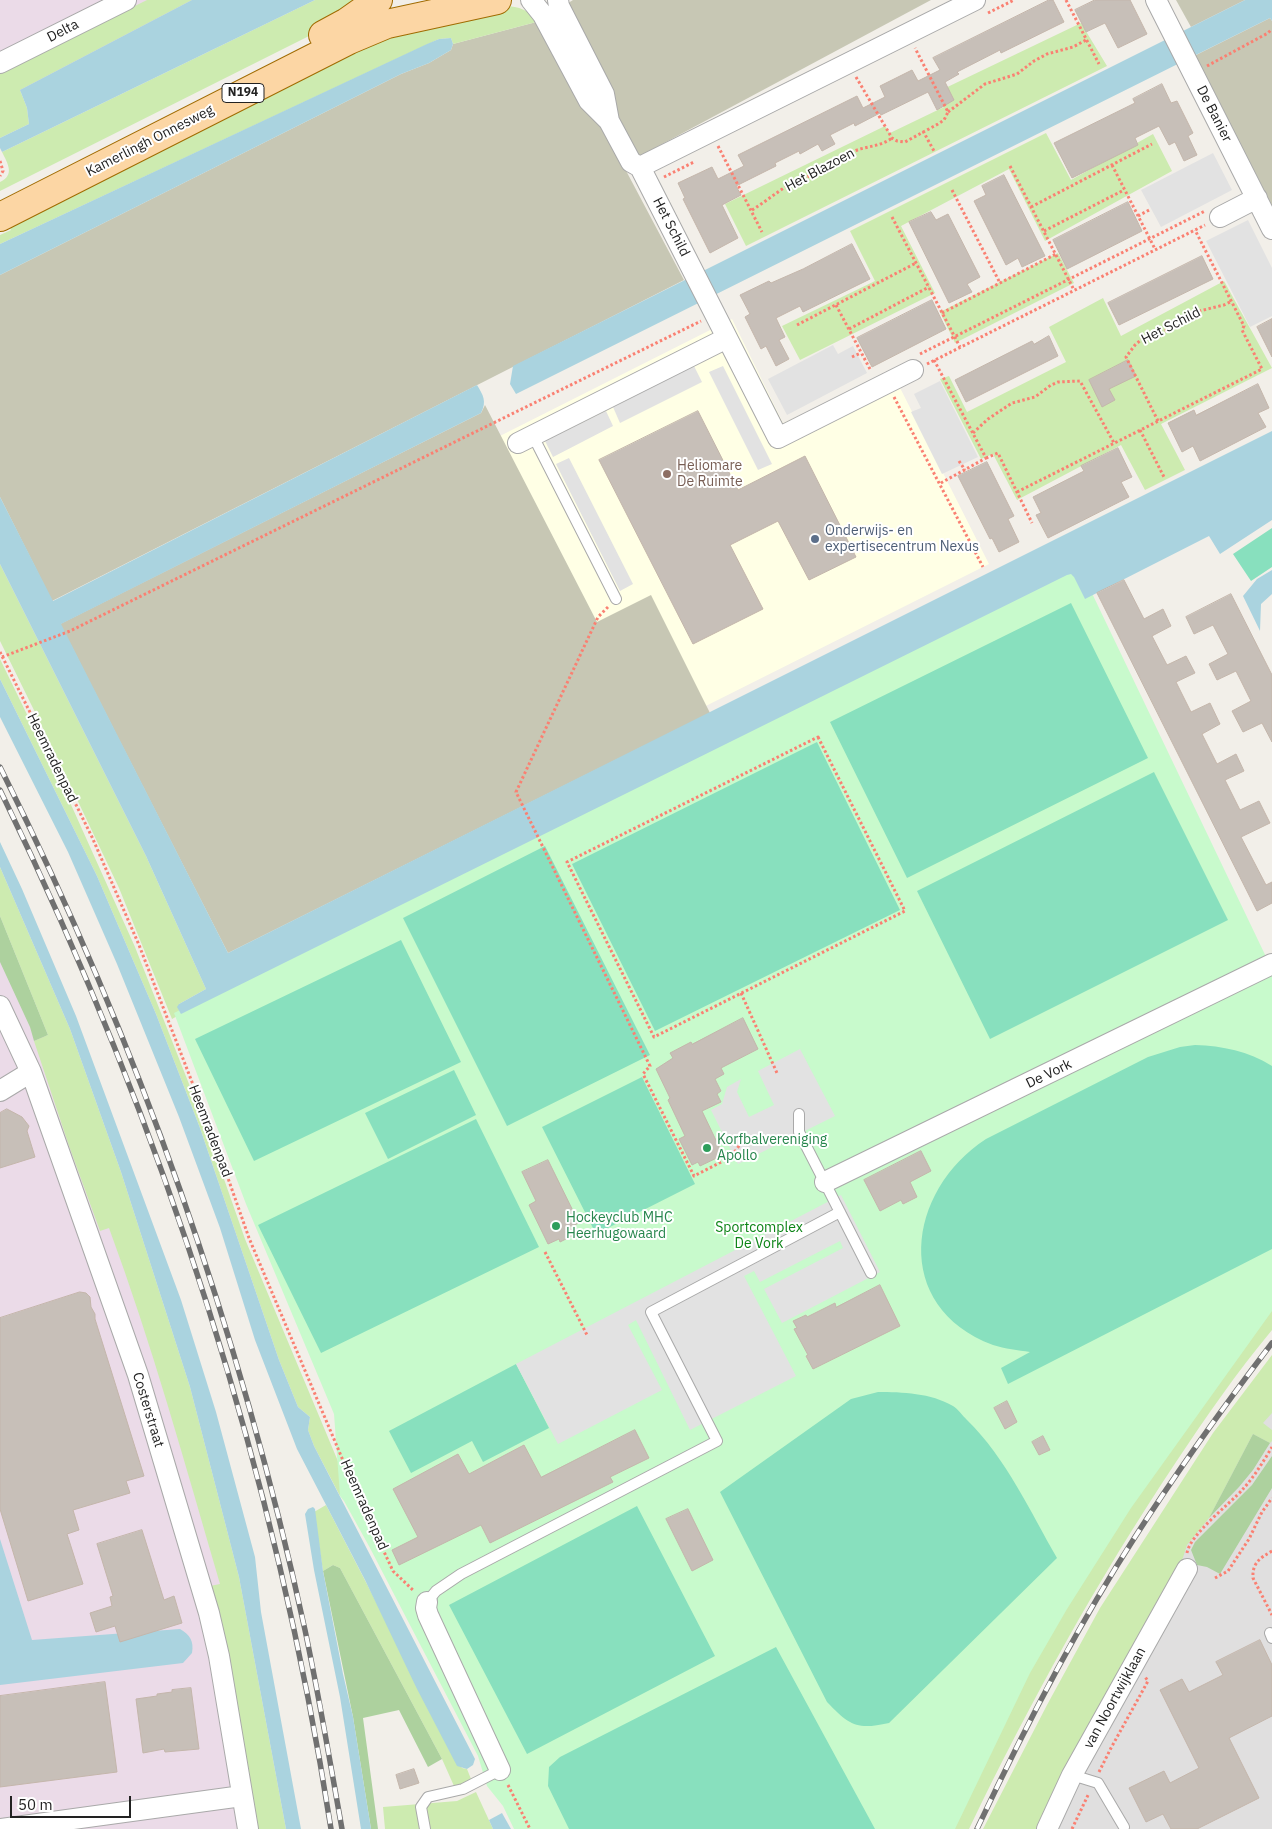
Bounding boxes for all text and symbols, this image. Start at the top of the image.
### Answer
street label: Delta [44,16,82,46]
street label: De Banier [1193,83,1235,145]
road number: N194 [222,84,264,102]
street label: Kamerlingh Onnesweg [83,101,217,181]
street label: Het Blazoen [782,145,858,195]
street label: Het Schild [649,195,693,259]
street label: Het Schild [1139,304,1203,348]
place label: Heliomare De Ruimte [677,458,743,491]
marker: Heliomare De Ruimte [661,468,673,480]
place label: Onderwijs- en expertisecentrum Nexus [825,523,979,556]
marker: Onderwijs- en expertisecentrum Nexus [809,533,821,545]
street label: Heemradenpad [23,710,81,806]
street label: De Vork [1023,1056,1075,1092]
street label: Heemradenpad [185,1082,235,1180]
place label: Korfbalvereniging Apollo [717,1132,827,1164]
marker: Korfbalvereniging Apollo [701,1142,713,1154]
place label: Hockeyclub MHC Heerhugowaard [566,1210,673,1242]
marker: Hockeyclub MHC Heerhugowaard [550,1220,562,1232]
park label: Sportcomplex De Vork [715,1220,803,1252]
street label: Costerstraat [129,1370,167,1450]
street label: Heemradenpad [336,1457,392,1553]
street label: van Noortwijklaan [1080,1645,1150,1751]
scale bar [12,1786,134,1818]
text: 50 m [18,1795,53,1814]

